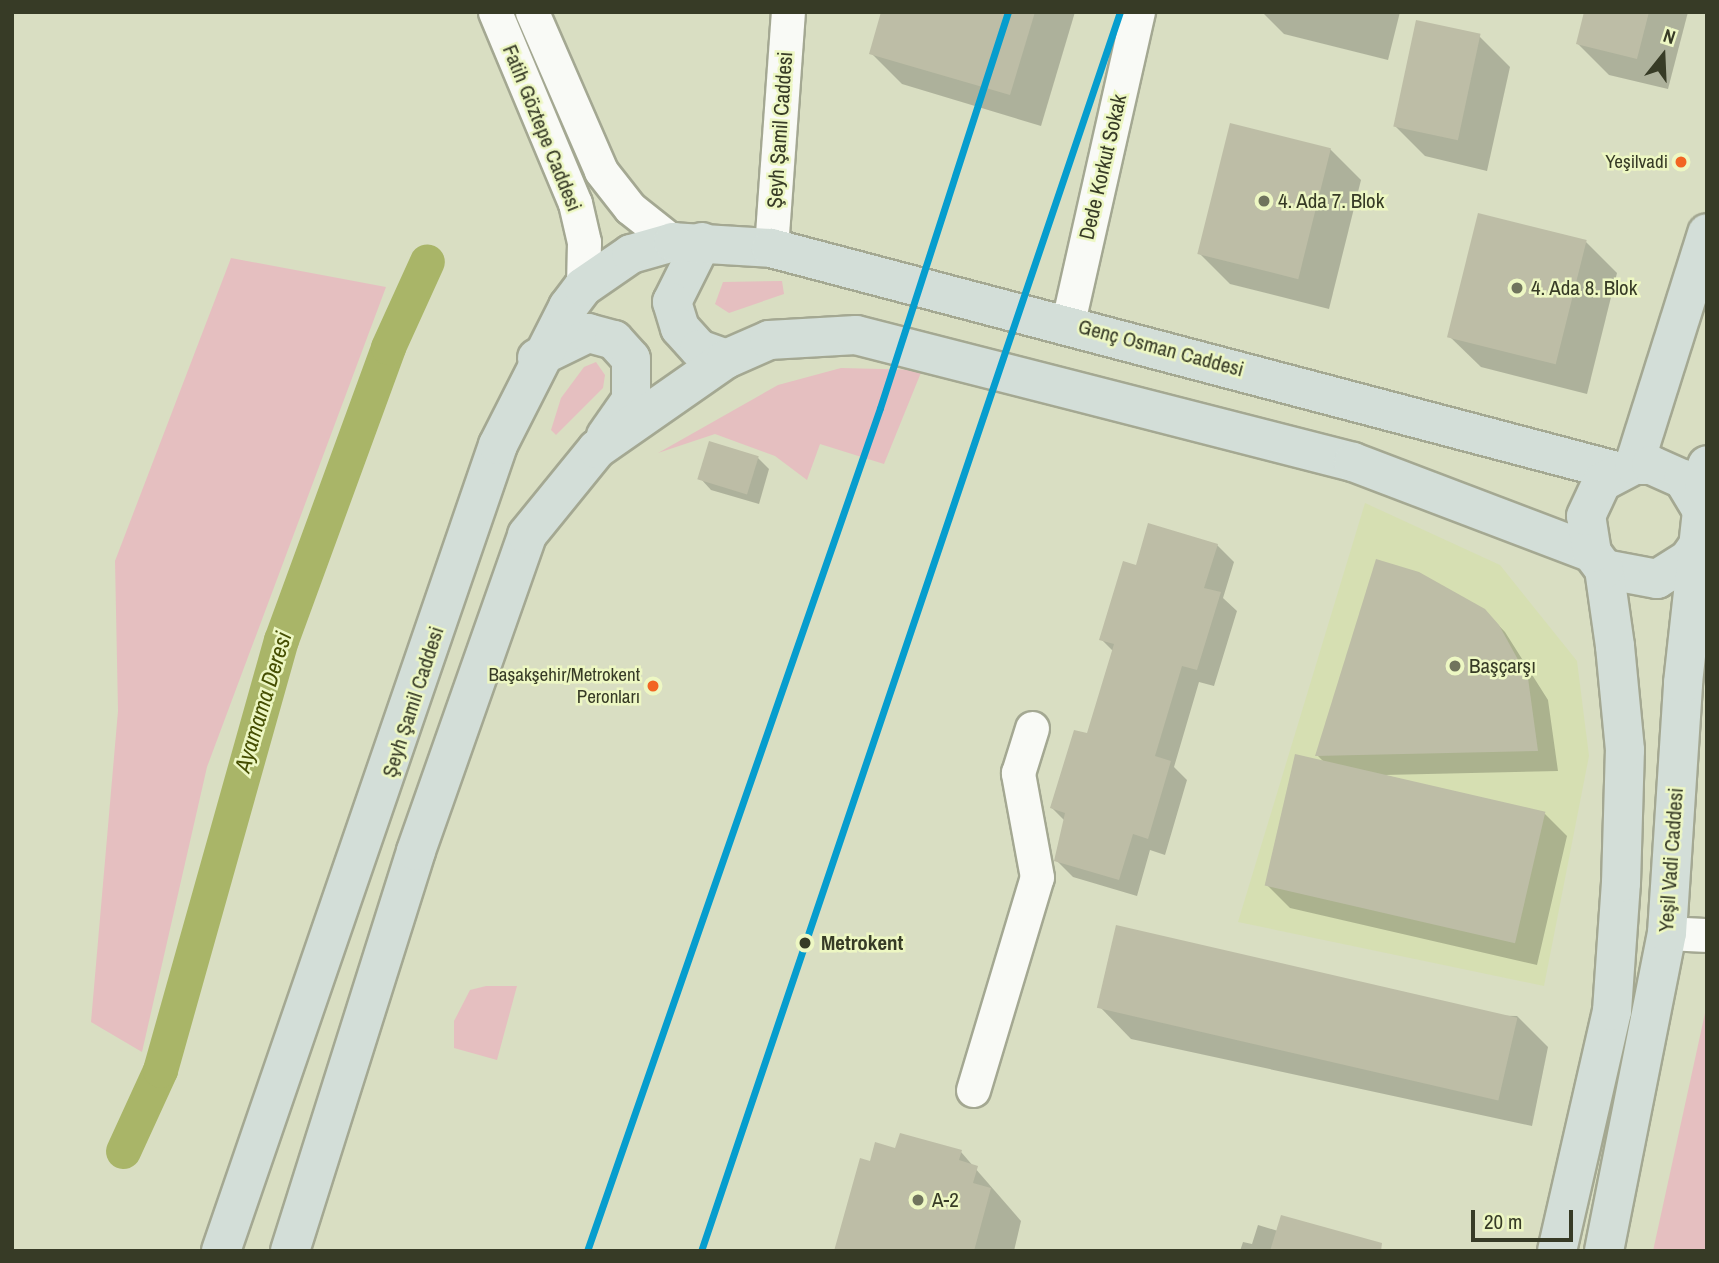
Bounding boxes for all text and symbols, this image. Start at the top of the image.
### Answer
north arrow [1628,21,1698,91]
text: N [1660,22,1679,50]
street label: Fatih Göztepe Caddesi [497,41,587,215]
street label: Şeyh Şamil Caddesi [762,51,798,209]
street label: Dede Korkut Sokak [1074,92,1132,242]
place label: Yeşilvadi [1605,151,1668,173]
marker: Yeşilvadi [1674,155,1688,169]
place label: 4. Ada 7. Blok [1278,188,1385,214]
marker: 4. Ada 7. Blok [1256,193,1272,209]
place label: 4. Ada 8. Blok [1531,275,1638,301]
marker: 4. Ada 8. Blok [1509,280,1525,296]
street label: Genç Osman Caddesi [1075,314,1247,382]
street label: Şeyh Şamil Caddesi [377,623,449,781]
water label: Ayamama Deresi [229,629,297,775]
place label: Başçarşı [1469,653,1536,679]
marker: Başçarşı [1447,658,1463,674]
place label: Başakşehir/Metrokent Peronları [488,664,640,708]
marker: Başakşehir/Metrokent Peronları [646,679,660,693]
street label: Yeşil Vadi Caddesi [1653,787,1689,933]
place label: Metrokent [821,930,903,956]
marker: Metrokent [795,933,815,953]
place label: A-2 [932,1187,959,1213]
marker: A-2 [910,1192,926,1208]
scale bar [1474,1196,1576,1240]
text: 20 m [1484,1207,1522,1236]

